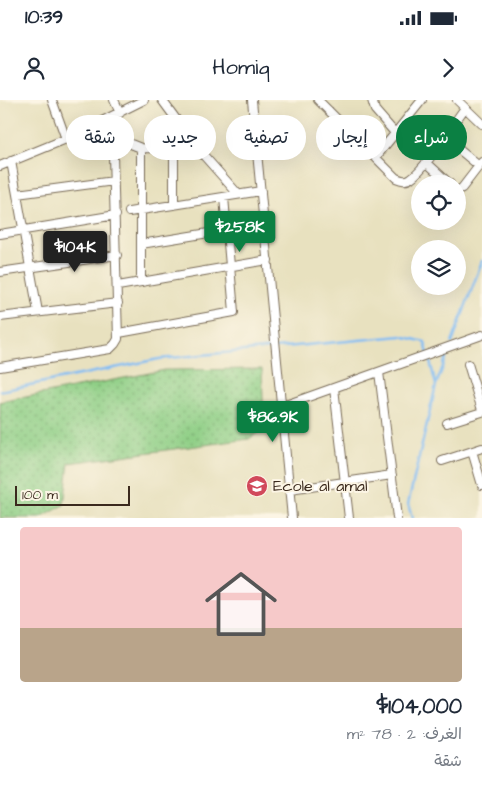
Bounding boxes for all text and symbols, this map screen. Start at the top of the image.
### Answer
text: 10:39 [25,4,63,31]
text: Homiq [212,52,270,83]
icon: person [20,54,48,82]
icon: forward [434,54,462,82]
chip: شقة [66,115,134,160]
chip: جديد [144,115,216,160]
chip: تصفية [226,115,306,160]
chip: إيجار [316,115,386,160]
chip: شراء [396,115,467,160]
map controls [411,175,466,295]
button: locate [411,175,466,230]
pin: $258K [205,210,275,253]
text: $258K [215,216,265,238]
pin: $104K [40,230,110,273]
text: $104K [54,236,96,258]
button: layers [411,240,466,295]
pin: $86.9K [232,400,314,443]
text: $86.9K [248,406,298,428]
school or university icon: Ecole al amal [245,474,269,498]
place label: Ecole al amal [273,475,367,497]
scale bar [15,483,130,506]
text: 100 m [22,485,58,505]
icon: home [196,559,286,649]
text: $104,000 [377,692,462,721]
text: الغرف: 2 · 78 m² [347,723,462,745]
text: شقة [434,750,462,772]

